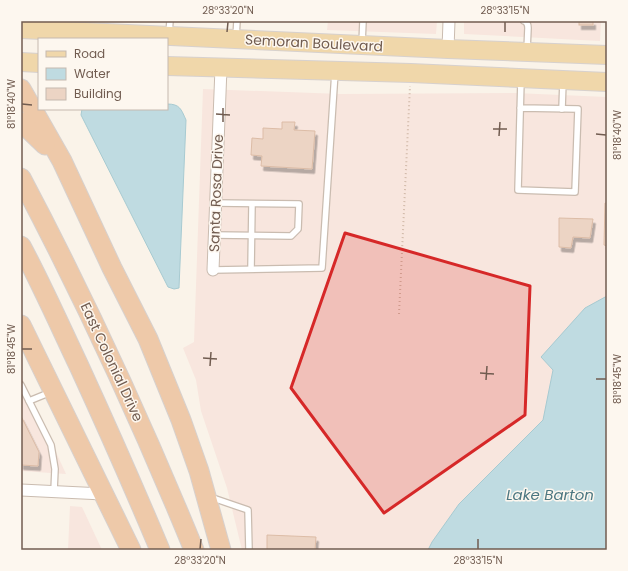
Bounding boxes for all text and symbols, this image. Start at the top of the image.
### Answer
text: 28°33'20"N [202,3,254,18]
text: 28°33'15"N [481,3,529,18]
street label: Semoran Boulevard [244,29,384,57]
legend [38,38,168,110]
text: Road [74,45,105,62]
text: Water [74,65,111,82]
text: 81°18'40"W [4,79,19,129]
text: Building [74,85,122,102]
text: 81°18'40"W [610,110,625,160]
street label: Santa Rosa Drive [204,133,228,252]
street label: East Colonial Drive [76,299,148,425]
text: 81°18'45"W [4,324,19,374]
text: 81°18'45"W [610,354,625,404]
water label: Lake Barton [506,484,594,505]
text: 28°33'20"N [174,553,226,568]
text: 28°33'15"N [454,553,502,568]

